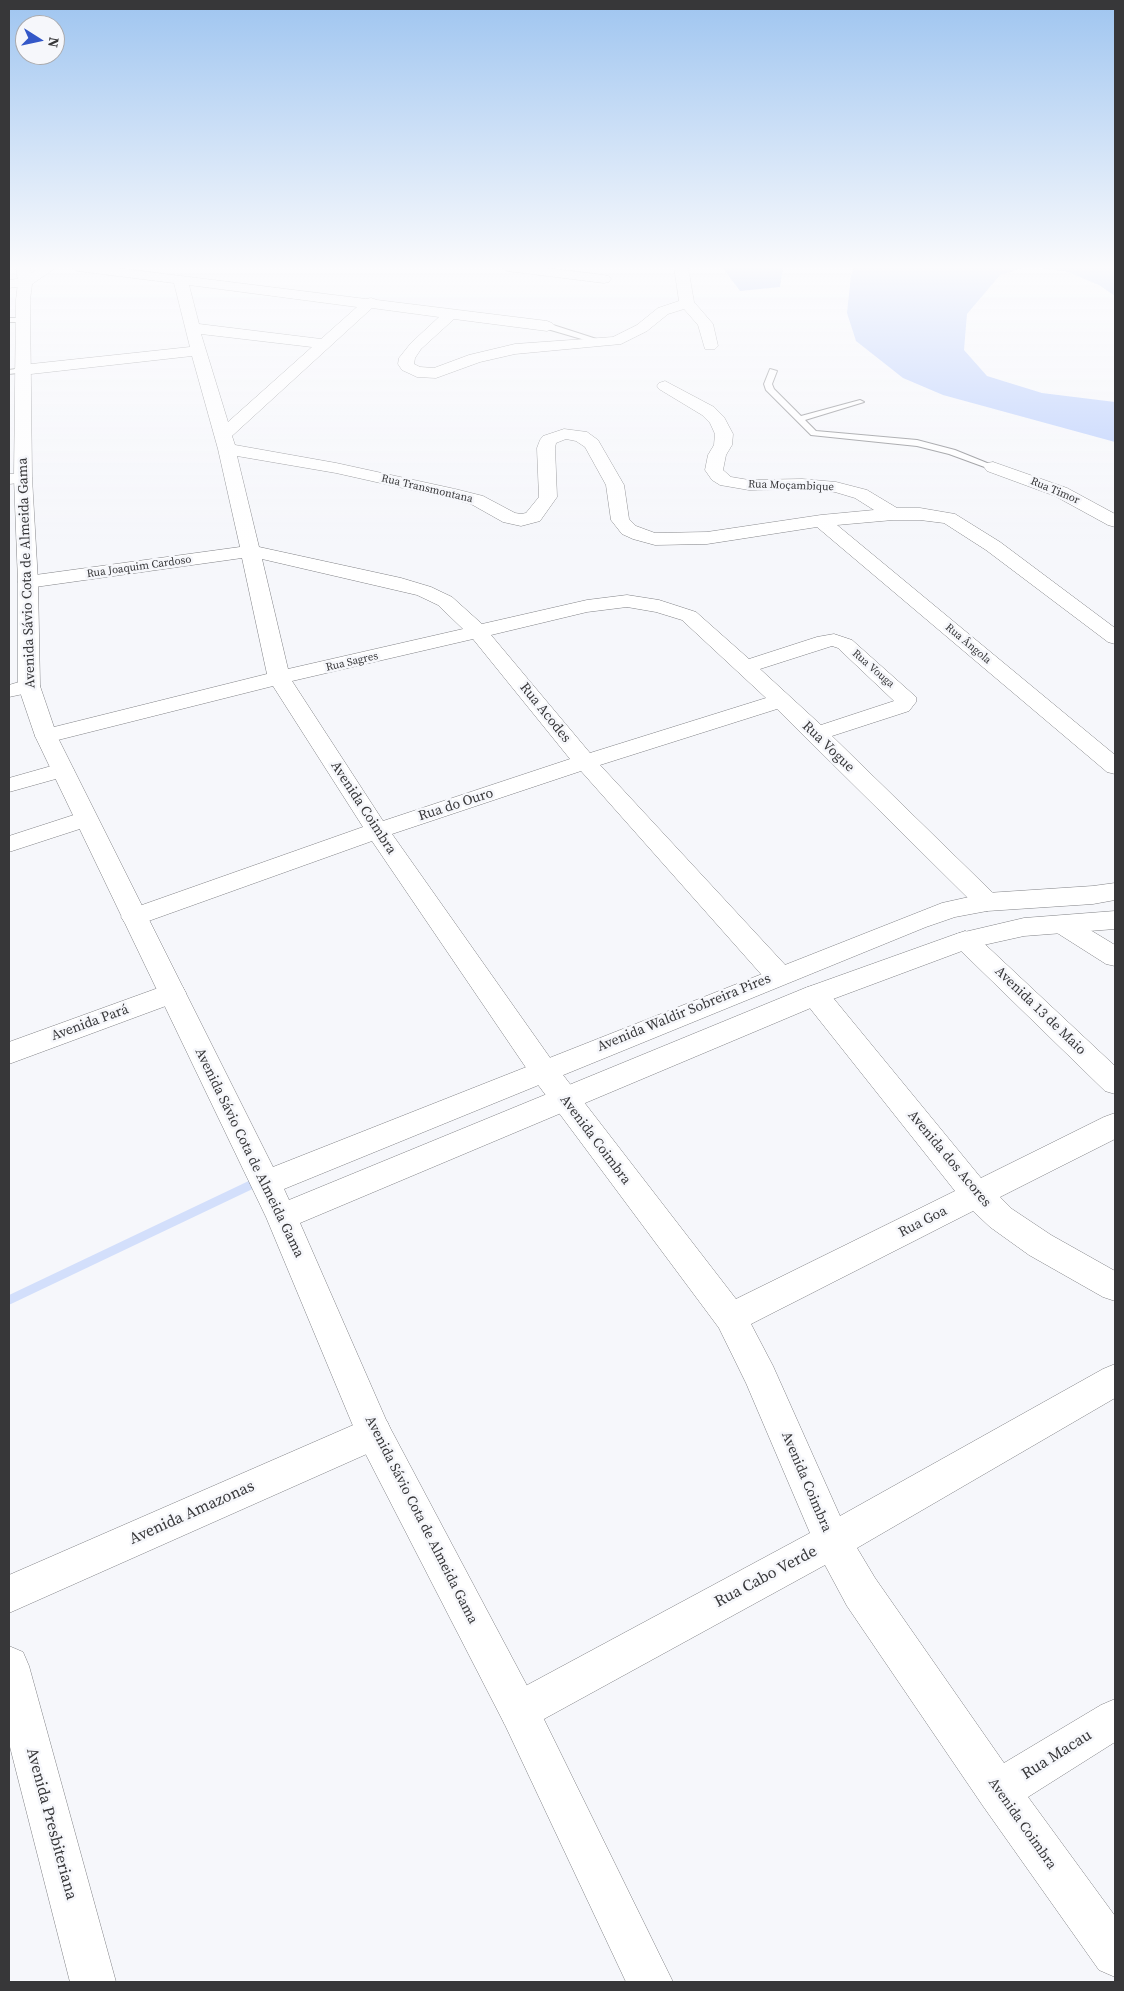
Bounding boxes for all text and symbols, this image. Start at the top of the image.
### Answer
north arrow [15,15,65,65]
text: N [43,36,65,49]
street label: Avenida Sávio Cota de Almeida Gama [15,457,39,689]
street label: Rua Transmontana [380,472,474,506]
street label: Rua Timor [1028,475,1082,507]
street label: Rua Moçambique [748,478,834,494]
street label: Rua Joaquim Cardoso [86,553,192,581]
street label: Rua Ângola [942,621,994,667]
street label: Rua Vouga [849,647,897,691]
street label: Rua Sagres [325,650,379,674]
street label: Rua Acodes [516,680,574,746]
street label: Rua Vogue [798,718,858,776]
street label: Avenida Coimbra [327,758,399,858]
street label: Rua do Ouro [416,785,496,825]
street label: Avenida 13 de Maio [991,963,1089,1059]
street label: Avenida Waldir Sobreira Pires [595,970,773,1056]
street label: Avenida Pará [49,1001,131,1045]
street label: Avenida Sávio Cota de Almeida Gama [191,1046,307,1260]
street label: Avenida Coimbra [556,1092,634,1188]
street label: Avenida dos Acores [904,1107,994,1211]
street label: Rua Goa [896,1203,950,1241]
street label: Avenida Sávio Cota de Almeida Gama [361,1413,481,1627]
street label: Avenida Coimbra [777,1429,835,1535]
street label: Avenida Amazonas [126,1477,258,1549]
street label: Rua Cabo Verde [712,1542,820,1612]
street label: Rua Macau [1018,1726,1096,1784]
street label: Avenida Presbiteriana [21,1746,81,1902]
street label: Avenida Coimbra [984,1775,1060,1873]

